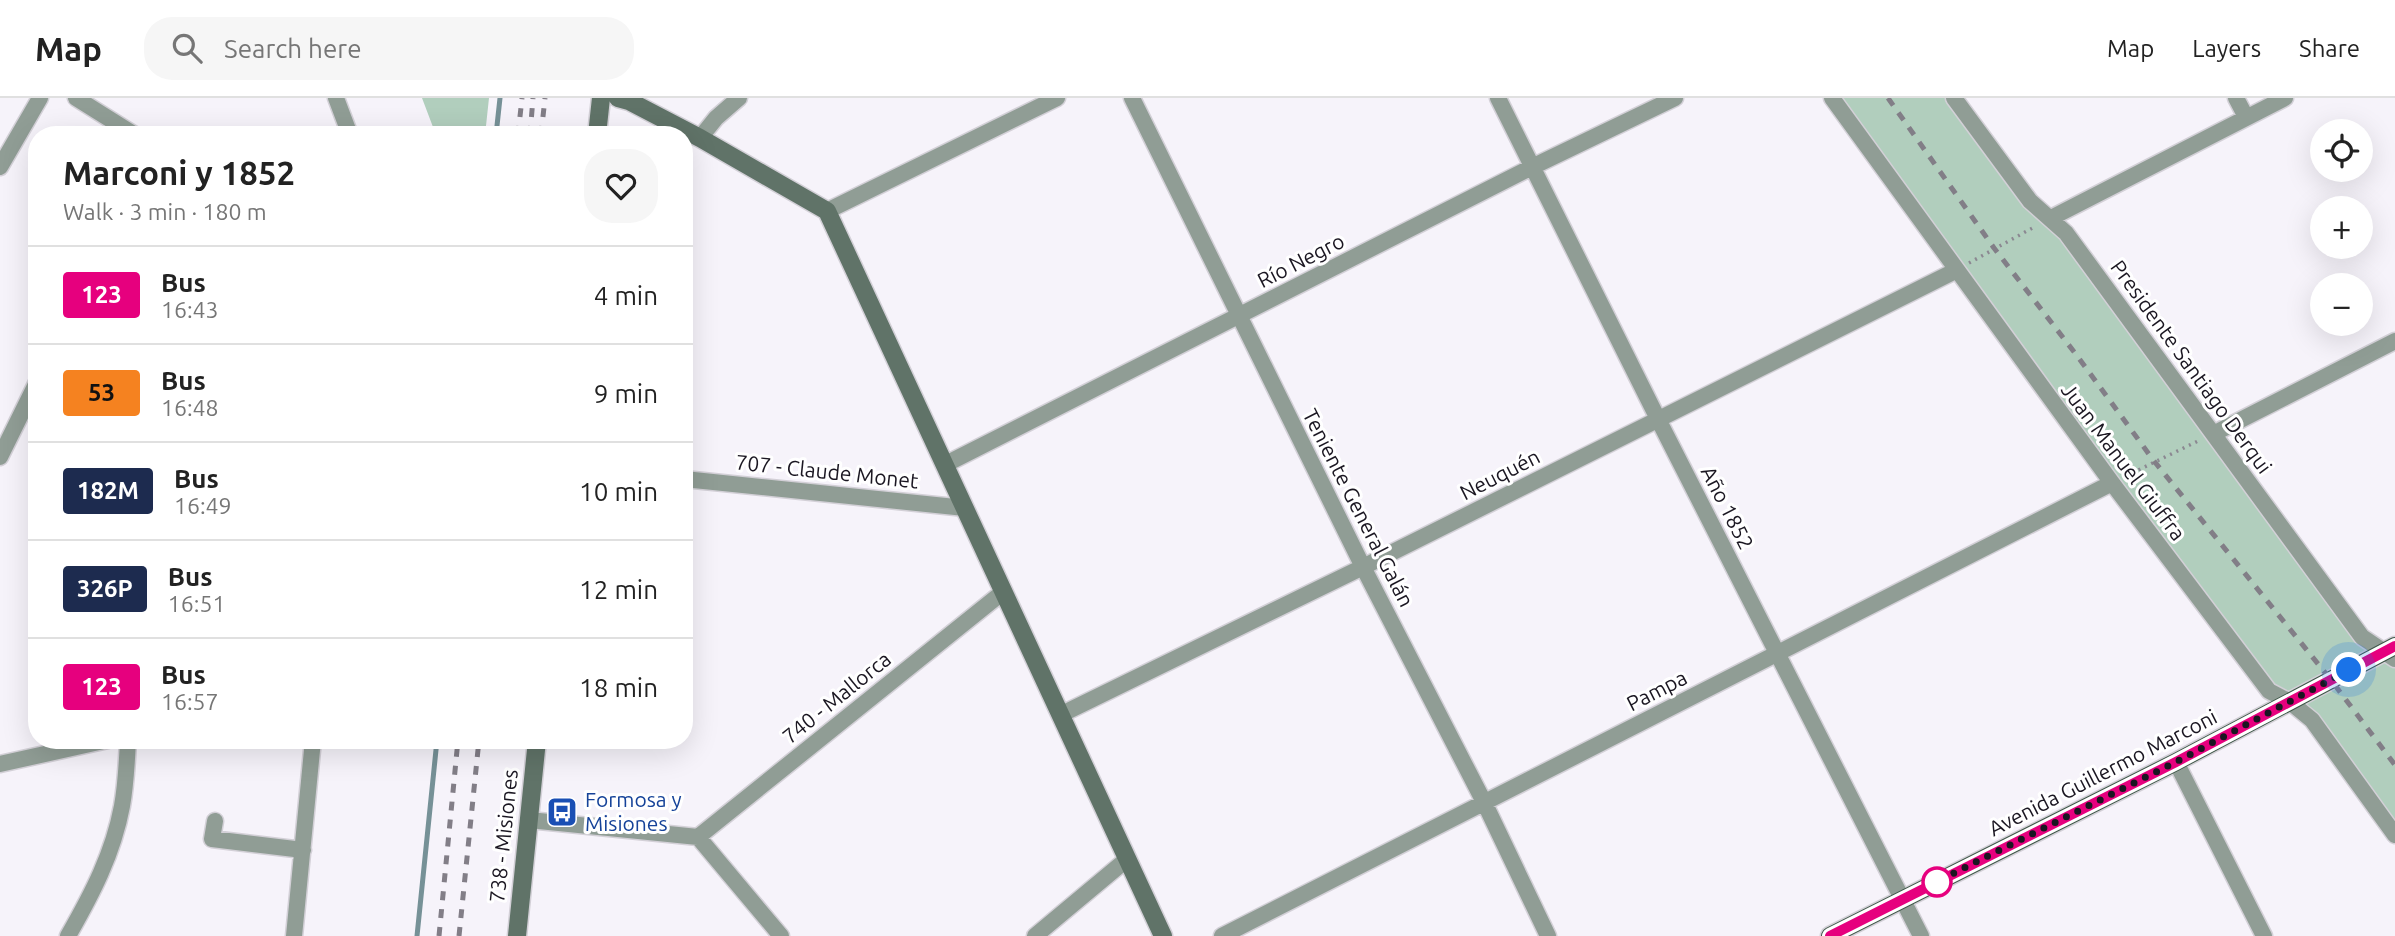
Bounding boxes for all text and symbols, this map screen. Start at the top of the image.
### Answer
search box [144,17,634,80]
icon: search [168,29,206,67]
text: Map [35,30,102,67]
text: Search here [224,34,362,63]
text: Map [2107,35,2154,62]
text: Layers [2192,35,2261,62]
text: Share [2299,35,2360,62]
map controls [2310,119,2373,336]
button: locate [2310,119,2373,182]
button: heart [584,149,658,223]
text: Marconi y 1852 [63,154,295,191]
button: + [2310,196,2373,259]
text: Walk · 3 min · 180 m [63,199,267,224]
street label: Río Negro [1253,228,1348,292]
street label: Presidente Santiago Derqui [2106,255,2277,478]
text: Bus [161,268,206,297]
button: − [2310,273,2373,336]
text: 123 [81,281,122,308]
text: 4 min [594,281,658,310]
text: 16:43 [161,297,219,322]
text: Bus [161,366,206,395]
street label: Juan Manuel Giuffra [2057,378,2191,545]
text: 53 [88,379,115,406]
text: 9 min [594,379,658,408]
text: 16:48 [161,395,219,420]
street label: Teniente General Galán [1299,405,1419,610]
street label: Neuquén [1456,444,1544,504]
street label: 707 - Claude Monet [735,449,920,493]
street label: Año 1852 [1697,462,1759,553]
text: Bus [174,464,219,493]
text: 182M [77,477,139,504]
text: 10 min [579,477,658,506]
text: 16:49 [174,493,232,518]
text: Bus [168,562,213,591]
text: 326P [77,575,133,602]
text: 12 min [579,575,658,604]
text: 16:51 [168,591,225,616]
street label: 740 - Mallorca [778,646,895,748]
your location [2331,652,2366,687]
text: Bus [161,660,206,689]
street label: Pampa [1622,665,1691,715]
text: 123 [81,673,122,700]
text: 18 min [579,673,658,702]
text: 16:57 [161,689,219,714]
street label: Avenida Guillermo Marconi [1984,704,2221,840]
street label: 738 - Misiones [484,768,522,904]
place label: Formosa y Misiones [585,787,682,835]
bus stop icon: Formosa y Misiones [545,795,579,829]
unlabelled marker [1922,867,1952,897]

